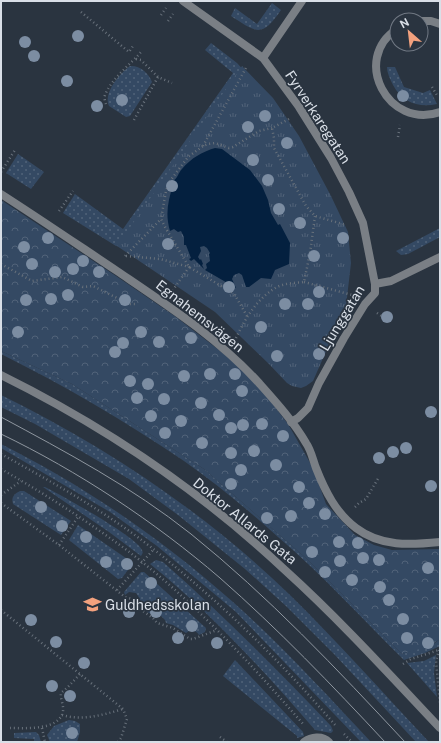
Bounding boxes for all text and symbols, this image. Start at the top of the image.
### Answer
north arrow [389,12,429,52]
text: N [398,16,411,30]
street label: Fyrverkaregatan [282,68,354,166]
street label: Egnahemsvägen [153,277,247,355]
street label: Ljunggatan [316,282,368,354]
street label: Doktor Allards Gata [190,474,300,568]
school or university icon: Guldhedsskolan [82,595,102,615]
place label: Guldhedsskolan [105,597,210,613]

